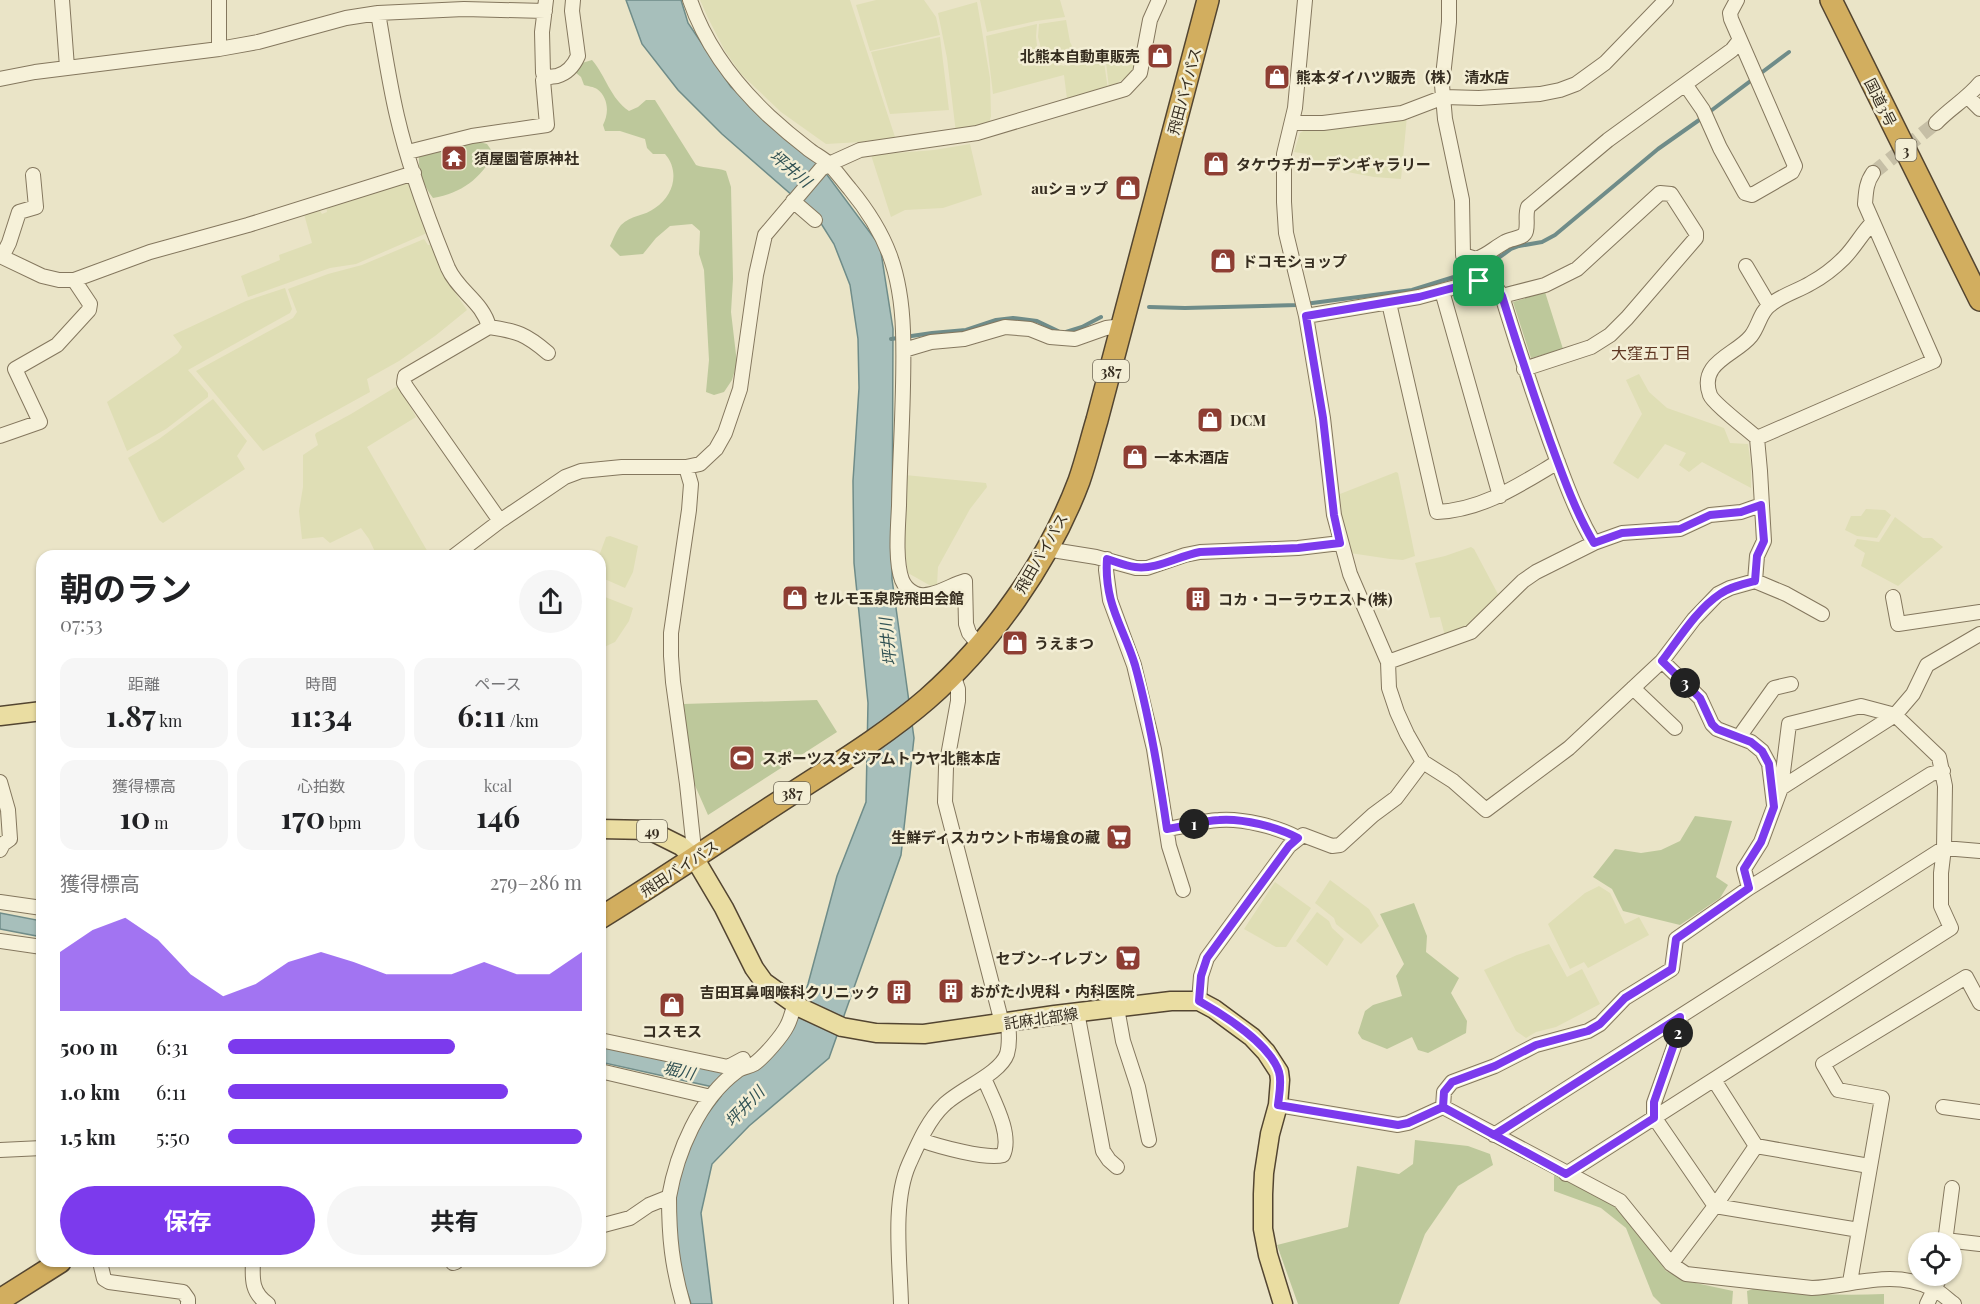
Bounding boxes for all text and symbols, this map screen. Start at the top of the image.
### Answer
shop icon: 北熊本自動車販売 [1145,41,1175,71]
street label: 飛田バイパス [1163,45,1205,137]
place label: 北熊本自動車販売 [1020,46,1140,66]
shop icon: 熊本ダイハツ販売（株） 清水店 [1262,62,1292,92]
place label: 熊本ダイハツ販売（株） 清水店 [1296,67,1509,87]
street label: 国道3号 [1860,74,1902,130]
road number: 3 [1896,139,1916,161]
temple icon: 須屋園菅原神社 [439,143,469,173]
water label: 坪井川 [766,145,818,193]
place label: 須屋園菅原神社 [474,148,579,168]
shop icon: タケウチガーデンギャラリー [1201,149,1231,179]
place label: タケウチガーデンギャラリー [1236,154,1431,174]
shop icon: auショップ [1113,173,1143,203]
place label: auショップ [1031,178,1108,198]
shop icon: ドコモショップ [1208,246,1238,276]
place label: ドコモショップ [1242,251,1347,271]
pin [1453,255,1504,306]
icon: arrive [1462,264,1495,297]
district label: 大窪五丁目 [1611,342,1691,363]
road number: 387 [1093,360,1129,382]
shop icon: DCM [1195,405,1225,435]
place label: DCM [1230,410,1266,430]
shop icon: 一本木酒店 [1120,442,1150,472]
place label: 一本木酒店 [1154,447,1229,467]
street label: 飛田バイパス [1010,509,1072,597]
text: 朝のラン [60,565,192,609]
button: share [519,570,582,633]
shop icon: セルモ玉泉院飛田会館 [780,583,810,613]
building icon: コカ・コーラウエスト(株) [1183,584,1213,614]
place label: セルモ玉泉院飛田会館 [814,588,964,608]
place label: コカ・コーラウエスト(株) [1218,589,1393,609]
text: 07:53 [60,610,103,637]
water label: 坪井川 [874,615,900,667]
shop icon: うえまつ [1000,628,1030,658]
place label: うえまつ [1034,633,1094,653]
pin: 3 [1670,668,1700,698]
text: 3 [1681,672,1689,693]
text: 距離 [128,673,160,694]
text: 時間 [305,673,337,694]
text: ペース [474,673,522,694]
text: 1.87 [106,695,156,735]
text: 11:34 [290,695,352,735]
text: 6:11 [457,695,506,735]
text: km [156,710,182,731]
text: /km [506,710,539,731]
sports icon: スポーツスタジアムトウヤ北熊本店 [727,743,757,773]
place label: スポーツスタジアムトウヤ北熊本店 [762,748,1001,768]
text: 獲得標高 [112,775,176,796]
text: 心拍数 [297,775,345,796]
text: kcal [484,775,512,796]
road number: 387 [774,782,810,804]
text: 146 [476,796,520,836]
text: 10 [119,797,150,837]
text: 170 [281,797,325,837]
pin: 1 [1179,809,1209,839]
text: m [150,812,169,833]
text: bpm [325,812,362,833]
text: 1 [1191,813,1197,834]
road number: 49 [637,820,667,842]
supermarket icon: 生鮮ディスカウント市場食の藏 [1104,822,1134,852]
place label: 生鮮ディスカウント市場食の藏 [891,827,1100,847]
street label: 飛田バイパス [636,835,722,901]
text: 279–286 m [490,868,582,895]
text: 獲得標高 [60,869,140,896]
supermarket icon: セブン-イレブン [1113,943,1143,973]
place label: セブン-イレブン [996,948,1108,968]
building icon: おがた小児科・内科医院 [936,976,966,1006]
building icon: 吉田耳鼻咽喉科クリニック [884,977,914,1007]
place label: おがた小児科・内科医院 [970,981,1135,1001]
place label: 吉田耳鼻咽喉科クリニック [700,982,880,1002]
shop icon: コスモス [657,990,687,1020]
street label: 託麻北部線 [1002,1003,1080,1033]
pin: 2 [1663,1018,1693,1048]
place label: コスモス [642,1021,702,1041]
text: 2 [1674,1022,1682,1043]
text: 500 m [60,1033,118,1060]
text: 6:31 [156,1033,188,1060]
water label: 堀川 [661,1056,699,1084]
text: 1.0 km [60,1078,120,1105]
text: 6:11 [156,1078,186,1105]
water label: 坪井川 [720,1080,770,1131]
text: 1.5 km [60,1123,116,1150]
text: 5:50 [156,1123,190,1150]
button: 保存 [60,1186,315,1255]
button: 共有 [327,1186,582,1255]
map controls [1908,1232,1962,1286]
button: locate [1908,1232,1962,1286]

